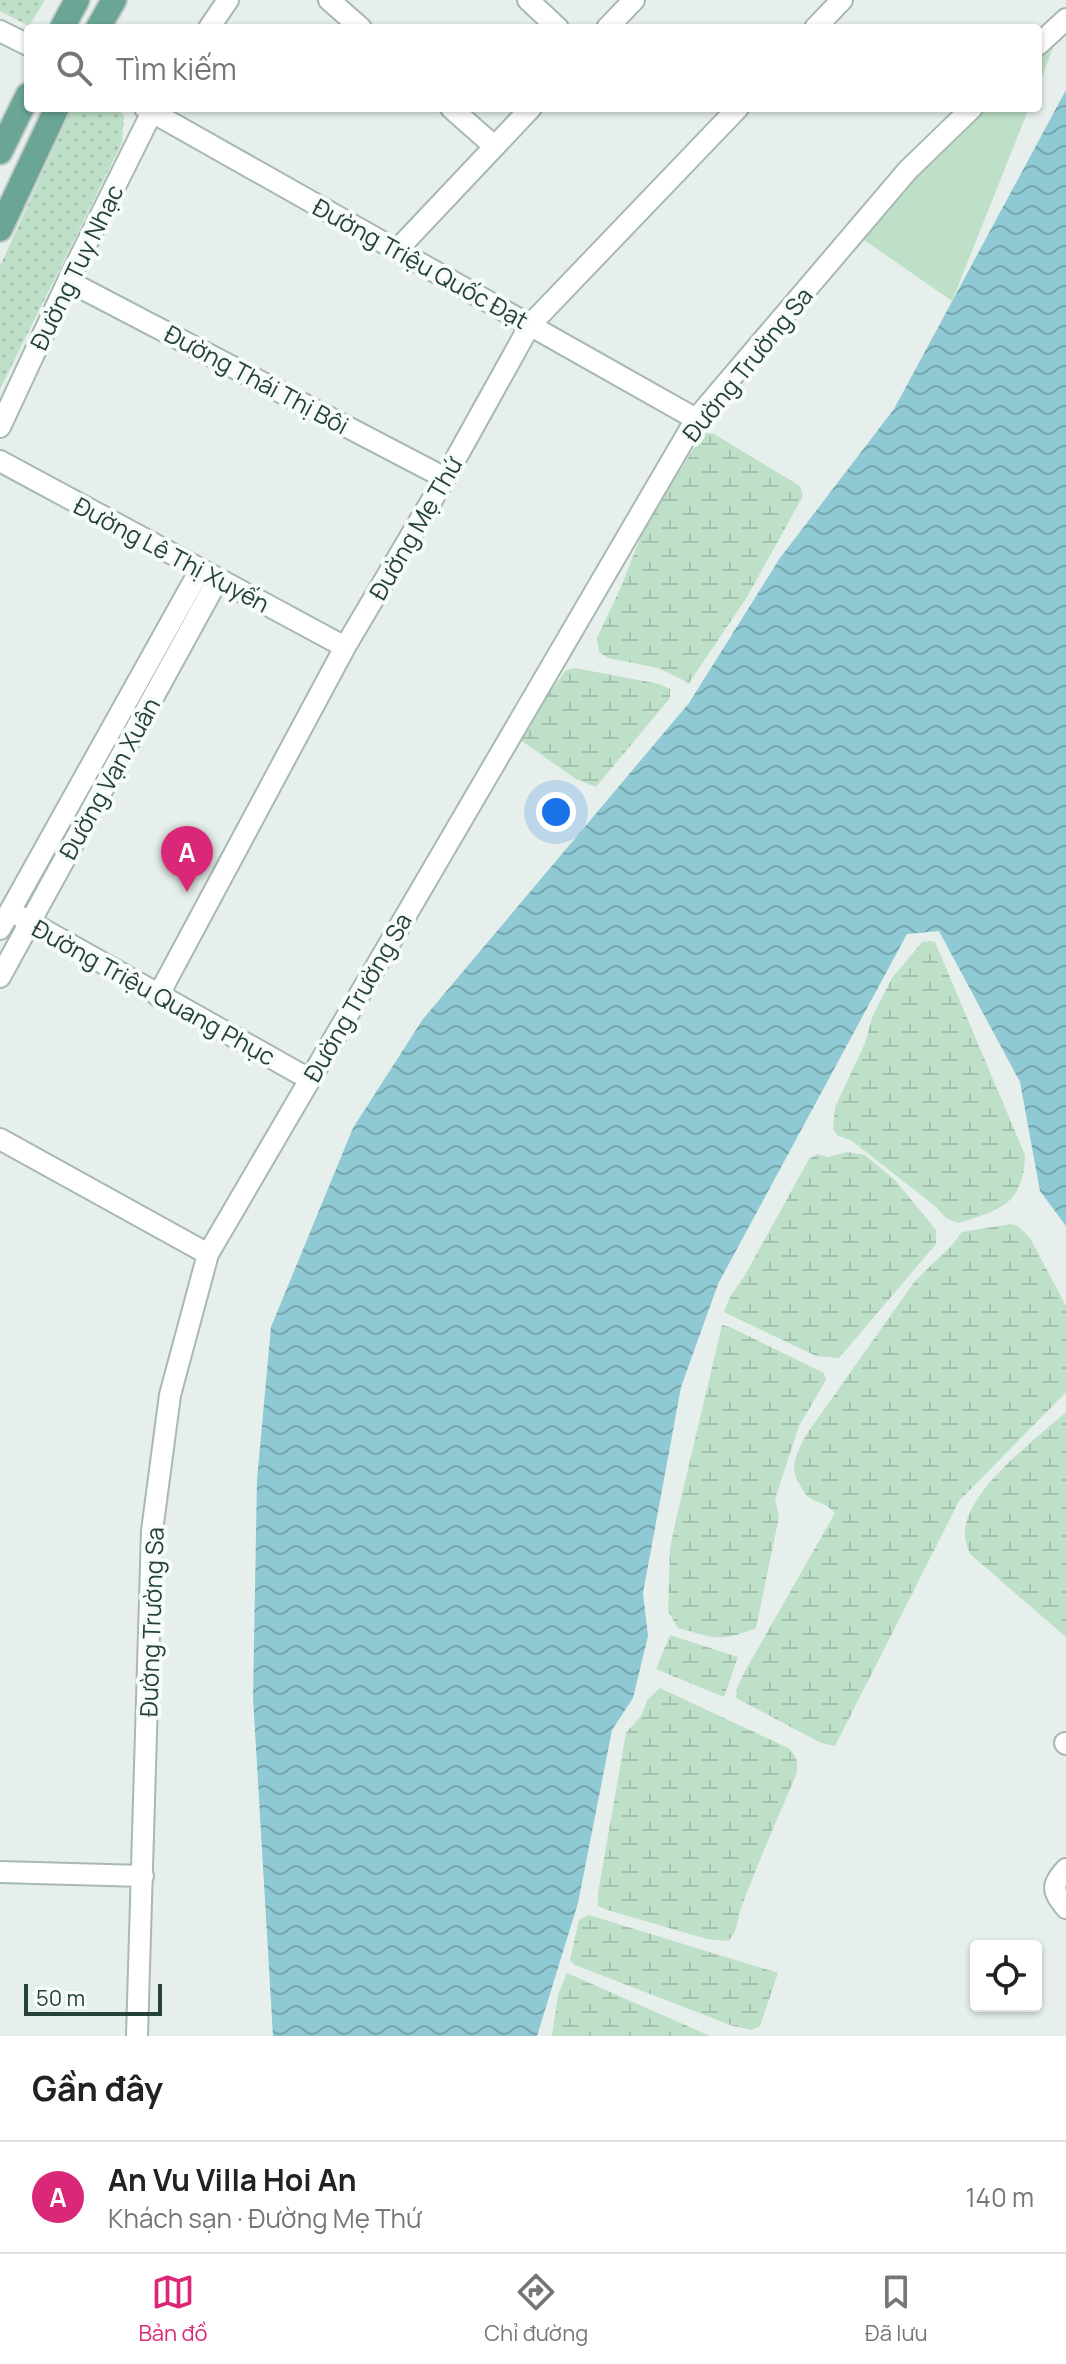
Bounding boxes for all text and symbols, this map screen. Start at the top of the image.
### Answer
search box [24,24,1042,112]
icon: search [52,46,96,90]
text: Tìm kiếm [116,48,237,89]
street label: Đường Tuy Nhạc [22,179,130,355]
street label: Đường Triệu Quốc Đạt [307,190,535,336]
street label: Đường Trường Sa [674,280,820,448]
street label: Đường Thái Thị Bôi [159,317,355,441]
street label: Đường Mẹ Thứ [361,450,470,606]
street label: Đường Lê Thị Xuyến [68,488,276,620]
street label: Đường Vạn Xuân [51,691,167,865]
your location [536,792,576,832]
pin: A [161,826,213,892]
street label: Đường Trường Sa [295,906,419,1088]
street label: Đường Triệu Quang Phục [27,911,281,1073]
street label: Đường Trường Sa [131,1526,171,1718]
map controls [970,1940,1042,2012]
button: locate [970,1940,1042,2012]
scale bar [24,1980,162,2016]
text: 50 m [36,1983,85,2013]
text: Gần đây [32,2065,163,2111]
text: An Vu Villa Hoi An [108,2159,357,2200]
text: A [49,2179,67,2215]
text: 140 m [965,2179,1034,2215]
text: Khách sạn · Đường Mẹ Thứ [108,2200,421,2236]
tab: Bản đồ [138,2270,208,2348]
tab: Chỉ đường [484,2270,588,2348]
tab: Đã lưu [865,2270,928,2348]

